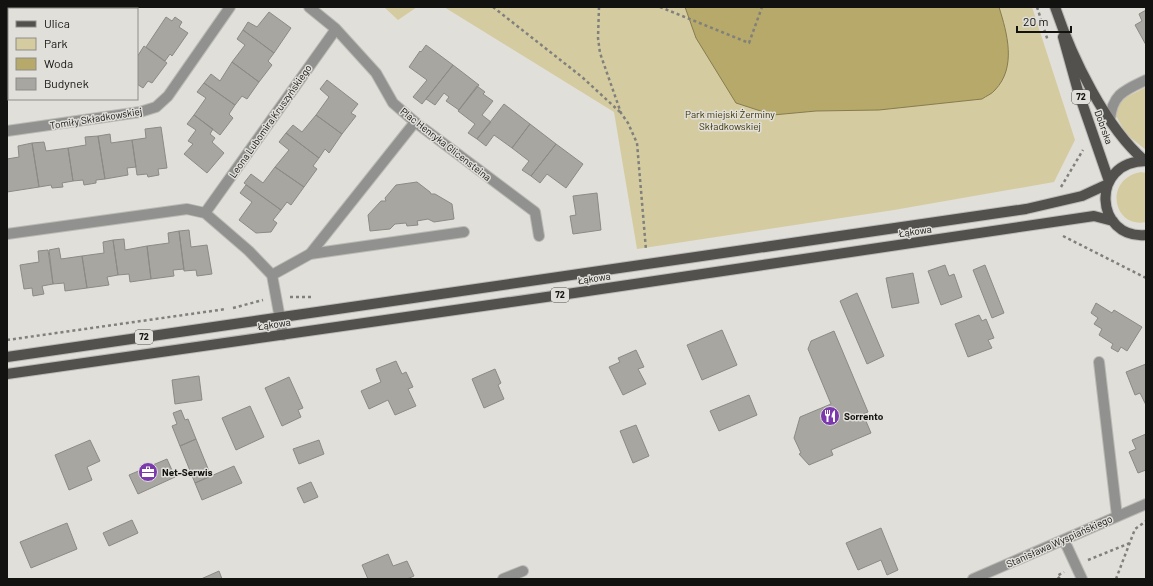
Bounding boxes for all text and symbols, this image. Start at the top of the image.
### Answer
legend [8,8,138,100]
scale bar [1017,8,1071,34]
text: 20 m [1023,14,1049,28]
text: Ulica [44,16,70,30]
text: Park [44,36,68,50]
text: Woda [44,56,73,70]
street label: Leona Lubomira Kruszyńskiego [226,62,314,180]
text: Budynek [44,76,89,90]
road number: 72 [1072,90,1090,104]
street label: Tomiły Składkowskiej [49,105,143,131]
street label: Plac Henryka Glicensteina [398,105,494,183]
park label: Park miejski Żerminy Składkowskiej [685,108,775,132]
street label: Dobrska [1092,108,1116,146]
street label: Łąkowa [897,223,932,239]
street label: Łąkowa [576,269,611,287]
road number: 72 [551,288,569,302]
street label: Łąkowa [256,316,291,332]
road number: 72 [135,330,153,344]
restaurant icon: Sorrento [819,405,841,427]
place label: Sorrento [844,410,884,422]
office icon: Net-Serwis [137,461,159,483]
place label: Net-Serwis [162,466,213,478]
street label: Stanisława Wyspiańskiego [1004,512,1114,570]

